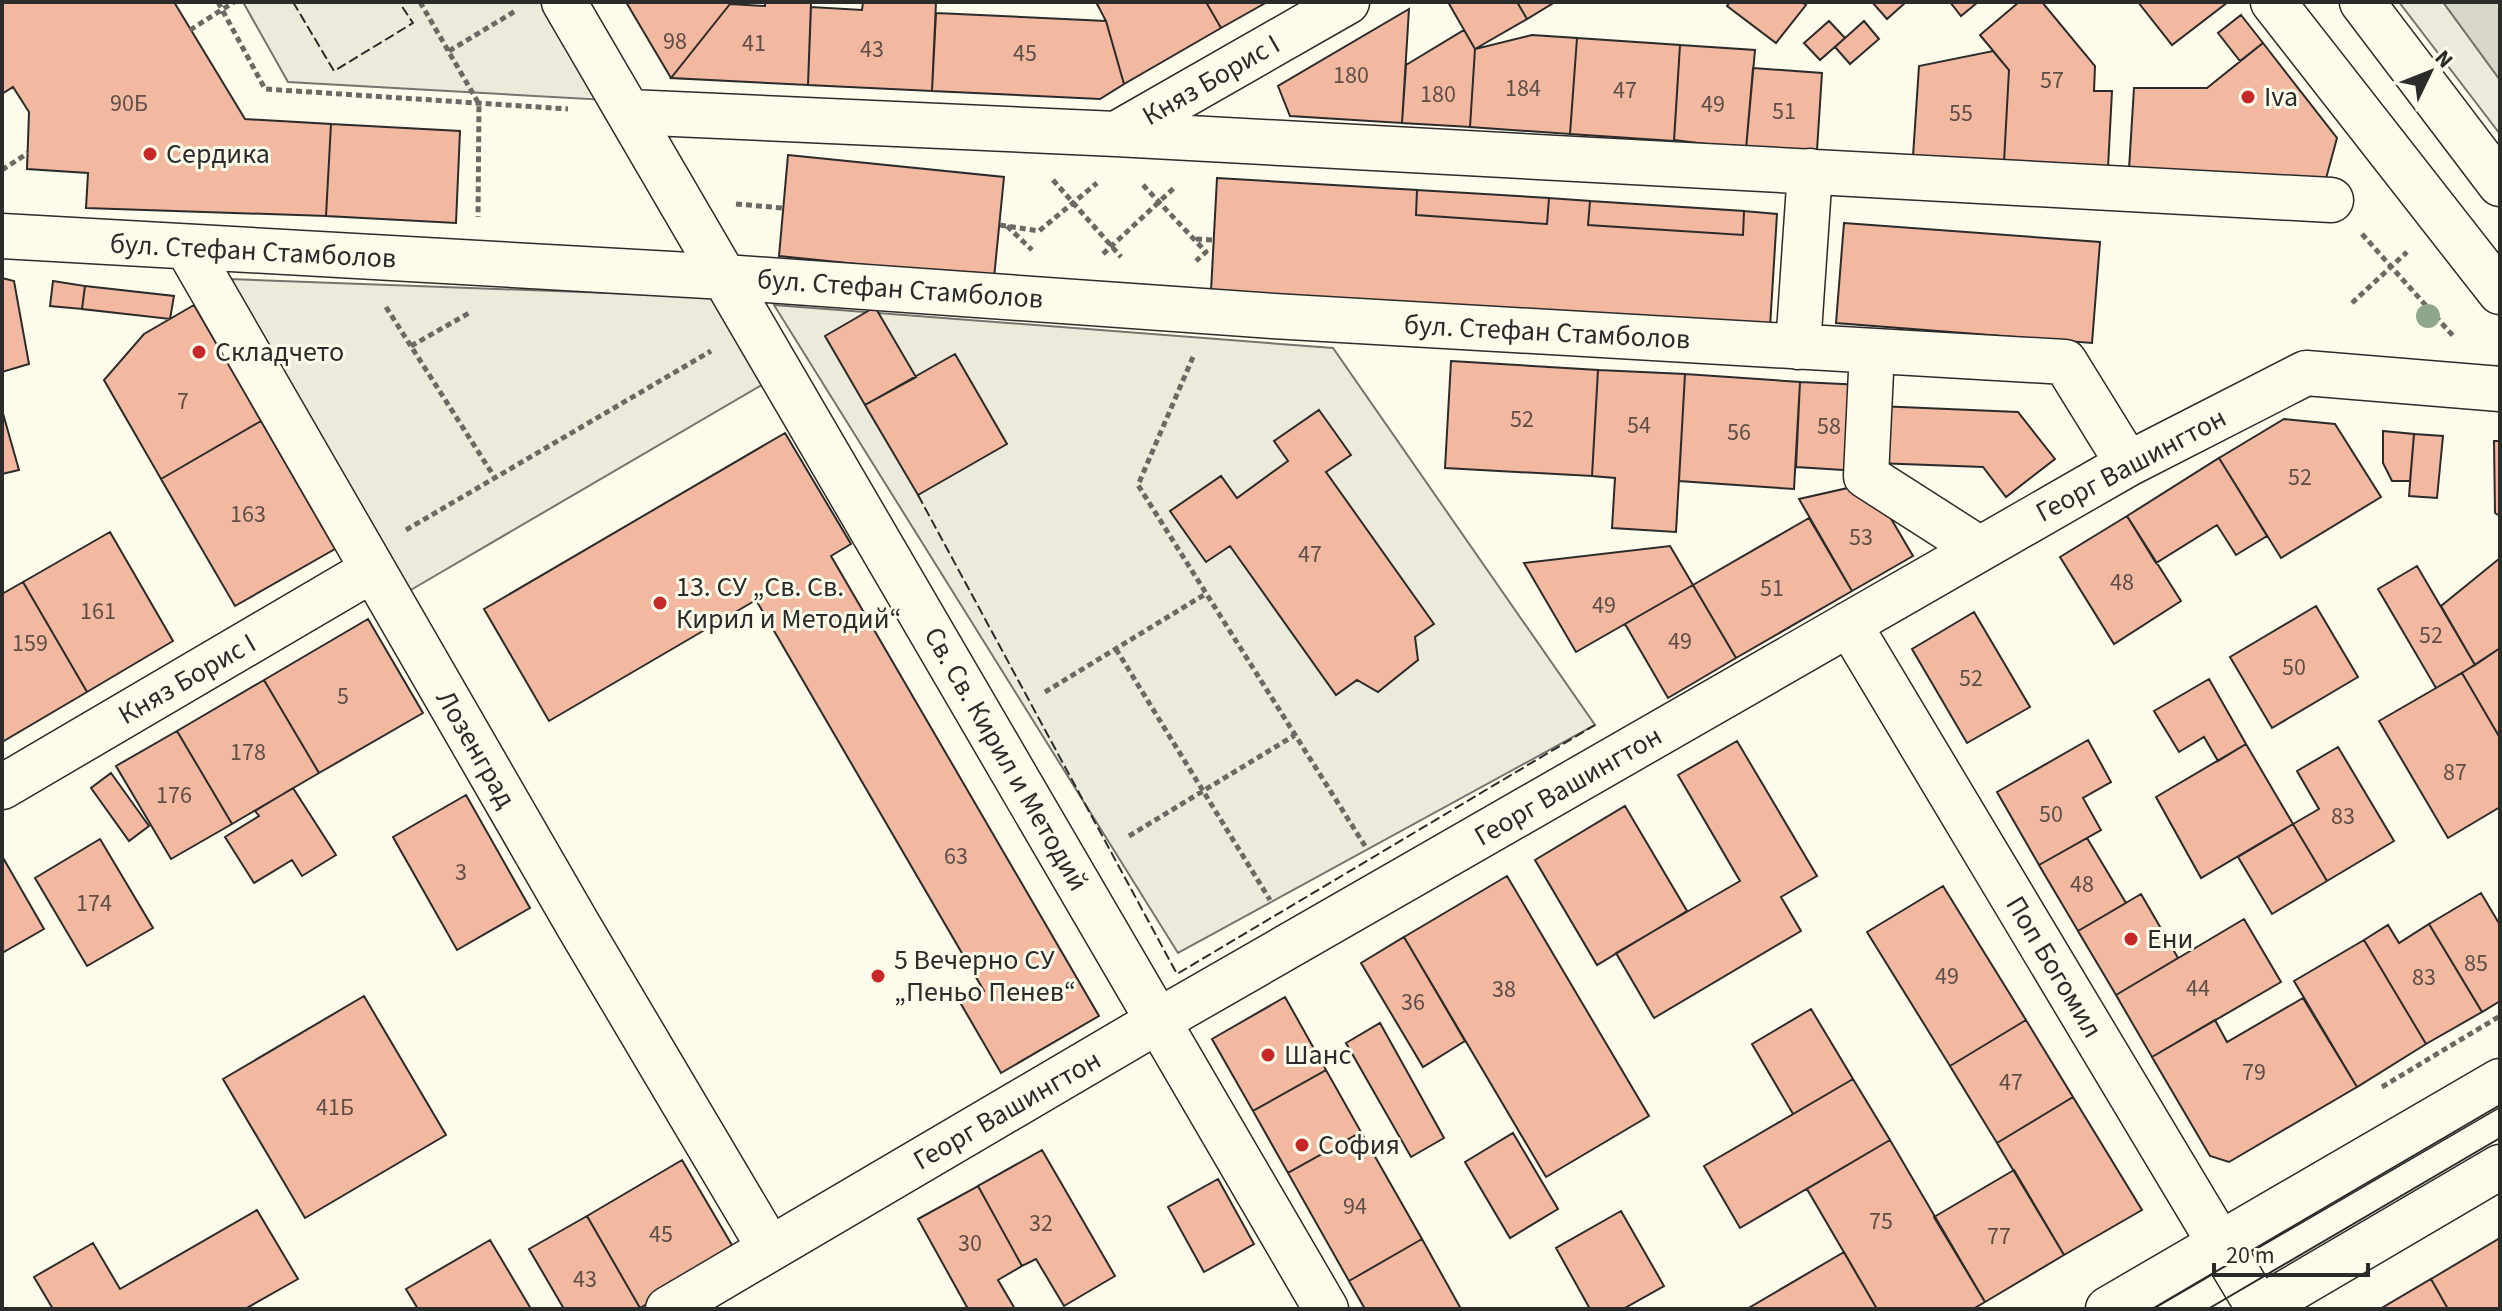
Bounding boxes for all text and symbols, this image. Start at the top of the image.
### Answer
house number: 98 [663,24,687,59]
street label: Княз Борис I [1135,24,1287,136]
house number: 41 [742,26,766,61]
house number: 43 [860,32,884,67]
north arrow [2390,32,2470,112]
house number: 45 [1013,36,1037,71]
text: N [2427,43,2461,75]
house number: 180 [1333,58,1369,93]
house number: 57 [2040,63,2064,98]
house number: 184 [1505,71,1541,106]
house number: 47 [1613,73,1637,108]
house number: 180 [1420,77,1456,112]
place label: Iva [2264,77,2298,117]
house number: 90Б [110,86,148,121]
house number: 49 [1701,87,1725,122]
marker: Iva [2239,88,2257,106]
house number: 51 [1772,94,1796,129]
house number: 55 [1949,96,1973,131]
place label: Сердика [166,134,270,174]
marker: Сердика [141,145,159,163]
street label: бул. Стефан Стамболов [109,224,397,278]
street label: бул. Стефан Стамболов [756,259,1044,319]
street label: бул. Стефан Стамболов [1403,305,1691,359]
place label: Складчето [215,332,344,372]
marker: Складчето [190,343,208,361]
house number: 7 [177,384,189,419]
street label: Георг Вашингтон [2029,398,2233,532]
house number: 52 [1510,402,1534,437]
house number: 54 [1627,408,1651,443]
house number: 58 [1817,409,1841,444]
house number: 56 [1727,415,1751,450]
house number: 52 [2288,460,2312,495]
house number: 163 [230,497,266,532]
house number: 53 [1849,520,1873,555]
house number: 47 [1298,537,1322,572]
house number: 48 [2110,565,2134,600]
place label: 13. СУ „Св. Св. Кирил и Методий“ [676,567,901,639]
house number: 51 [1760,571,1784,606]
house number: 49 [1592,588,1616,623]
house number: 161 [80,594,116,629]
marker: 13. СУ „Св. Св. Кирил и Методий“ [651,594,669,612]
house number: 52 [2419,618,2443,653]
street label: Св. Св. Кирил и Методий [914,620,1098,898]
street label: Княз Борис I [111,623,263,735]
house number: 49 [1668,624,1692,659]
house number: 159 [12,626,48,661]
house number: 50 [2282,650,2306,685]
house number: 52 [1959,661,1983,696]
house number: 5 [337,679,349,714]
street label: Лозенград [426,683,526,816]
street label: Георг Вашингтон [1467,716,1669,856]
house number: 178 [230,735,266,770]
house number: 87 [2443,755,2467,790]
house number: 176 [156,778,192,813]
house number: 50 [2039,797,2063,832]
house number: 83 [2331,799,2355,834]
house number: 63 [944,839,968,874]
house number: 3 [455,855,467,890]
house number: 48 [2070,867,2094,902]
house number: 174 [76,886,112,921]
street label: Поп Богомил [1996,888,2112,1046]
place label: Ени [2147,919,2193,959]
marker: Ени [2122,930,2140,948]
place label: 5 Вечерно СУ „Пеньо Пенев“ [894,940,1076,1012]
house number: 85 [2464,946,2488,981]
house number: 49 [1935,959,1959,994]
house number: 83 [2412,960,2436,995]
marker: 5 Вечерно СУ „Пеньо Пенев“ [869,967,887,985]
house number: 44 [2186,971,2210,1006]
house number: 38 [1492,972,1516,1007]
house number: 36 [1401,985,1425,1020]
place label: Шанс [1284,1035,1351,1075]
street label: Георг Вашингтон [906,1040,1108,1180]
marker: Шанс [1259,1046,1277,1064]
house number: 79 [2242,1055,2266,1090]
house number: 47 [1999,1065,2023,1100]
house number: 41Б [316,1090,354,1125]
place label: София [1318,1125,1400,1165]
marker: София [1293,1136,1311,1154]
house number: 94 [1343,1189,1367,1224]
house number: 75 [1869,1204,1893,1239]
house number: 32 [1029,1206,1053,1241]
house number: 45 [649,1217,673,1252]
house number: 77 [1987,1219,2011,1254]
house number: 30 [958,1226,982,1261]
scale bar [2214,1227,2368,1277]
text: 20 m [2226,1238,2275,1273]
house number: 43 [573,1262,597,1297]

